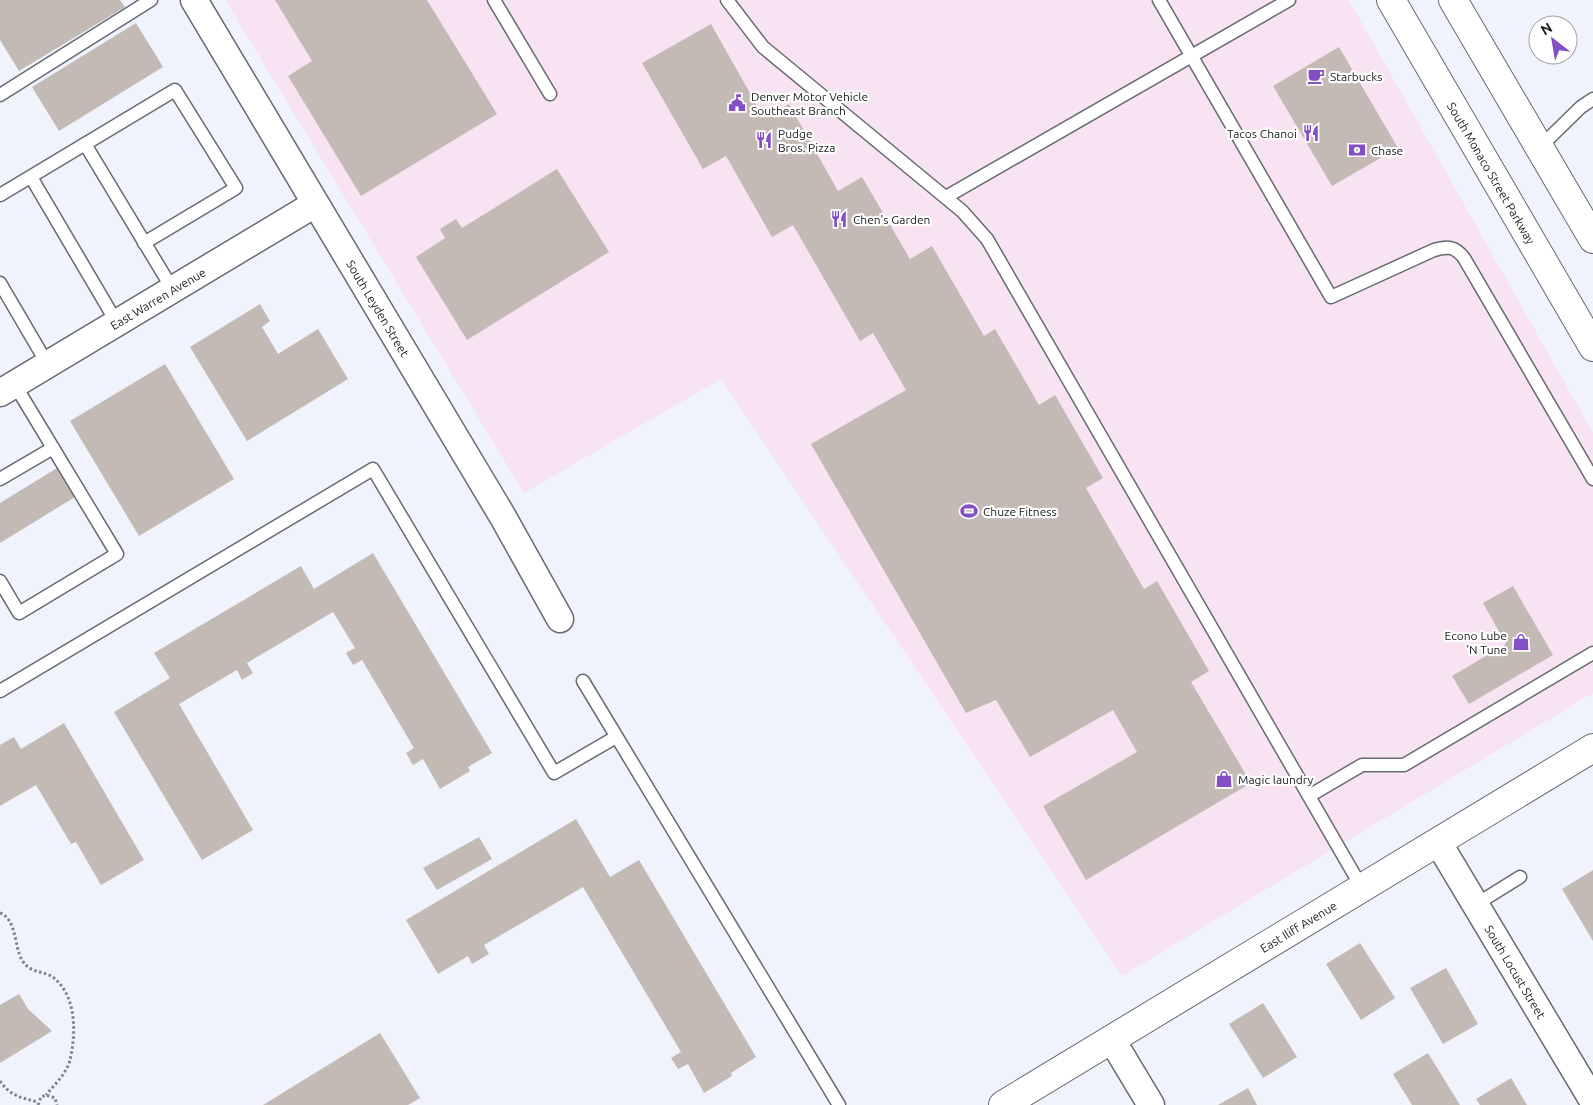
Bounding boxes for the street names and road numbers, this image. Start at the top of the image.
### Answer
street label: South Monaco Street Parkway [1445,100,1538,246]
street label: South Leyden Street [344,258,412,359]
street label: East Warren Avenue [108,265,208,332]
street label: East Iliff Avenue [1258,898,1339,955]
street label: South Locust Street [1483,923,1549,1021]

